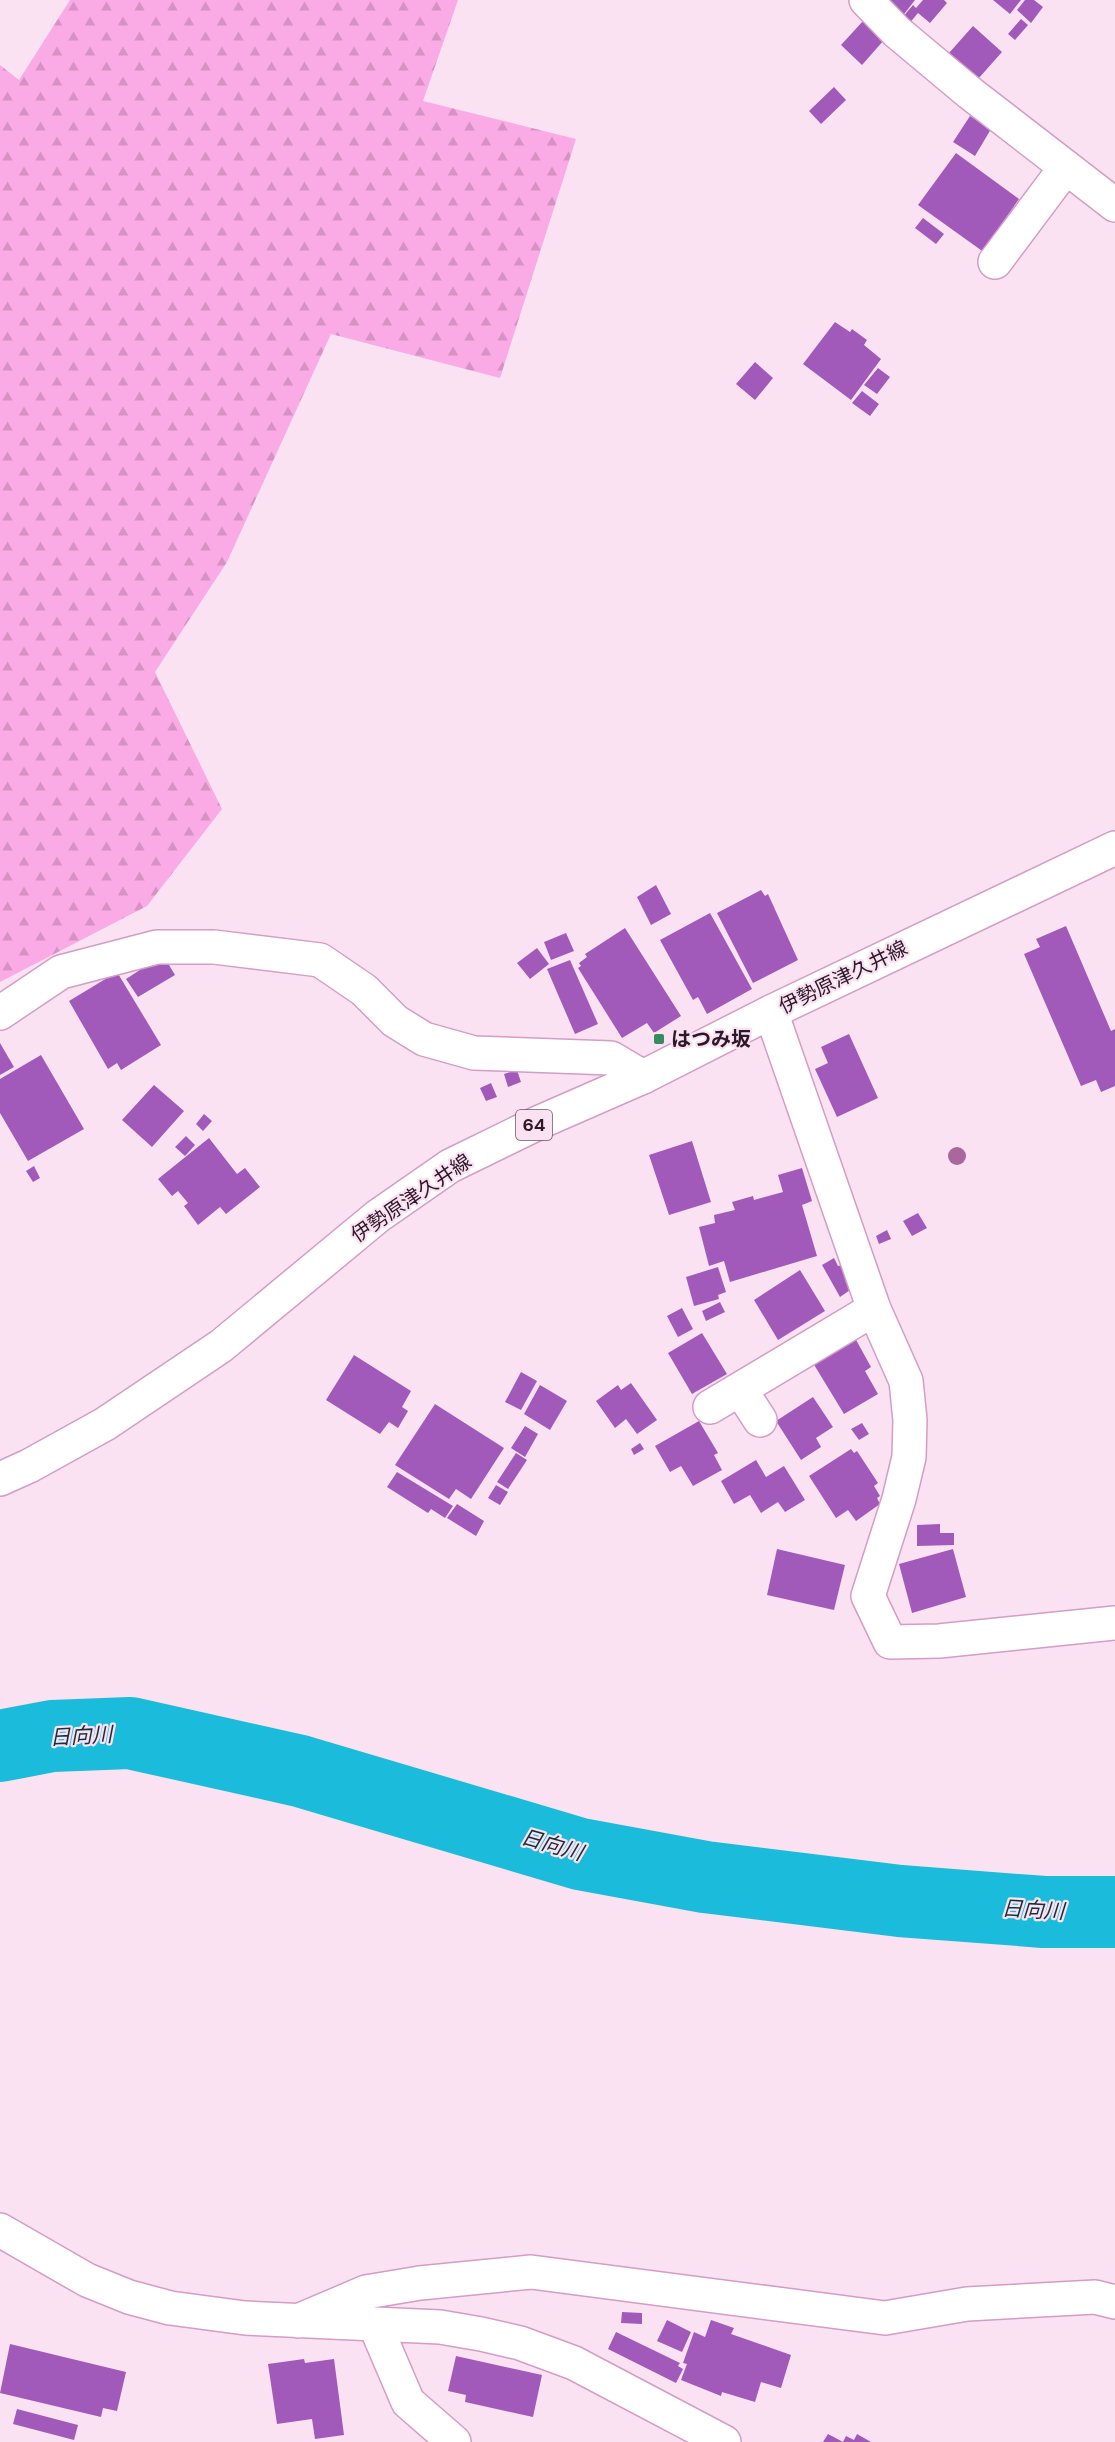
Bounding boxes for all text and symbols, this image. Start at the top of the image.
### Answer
street label: 伊勢原津久井線 [774,935,912,1019]
place label: はつみ坂 [671,1026,751,1052]
marker: はつみ坂 [652,1032,666,1046]
road number: 64 [516,1110,552,1140]
street label: 伊勢原津久井線 [346,1148,476,1248]
water label: 日向川 [49,1720,115,1752]
water label: 日向川 [518,1823,588,1868]
water label: 日向川 [1001,1894,1067,1926]

